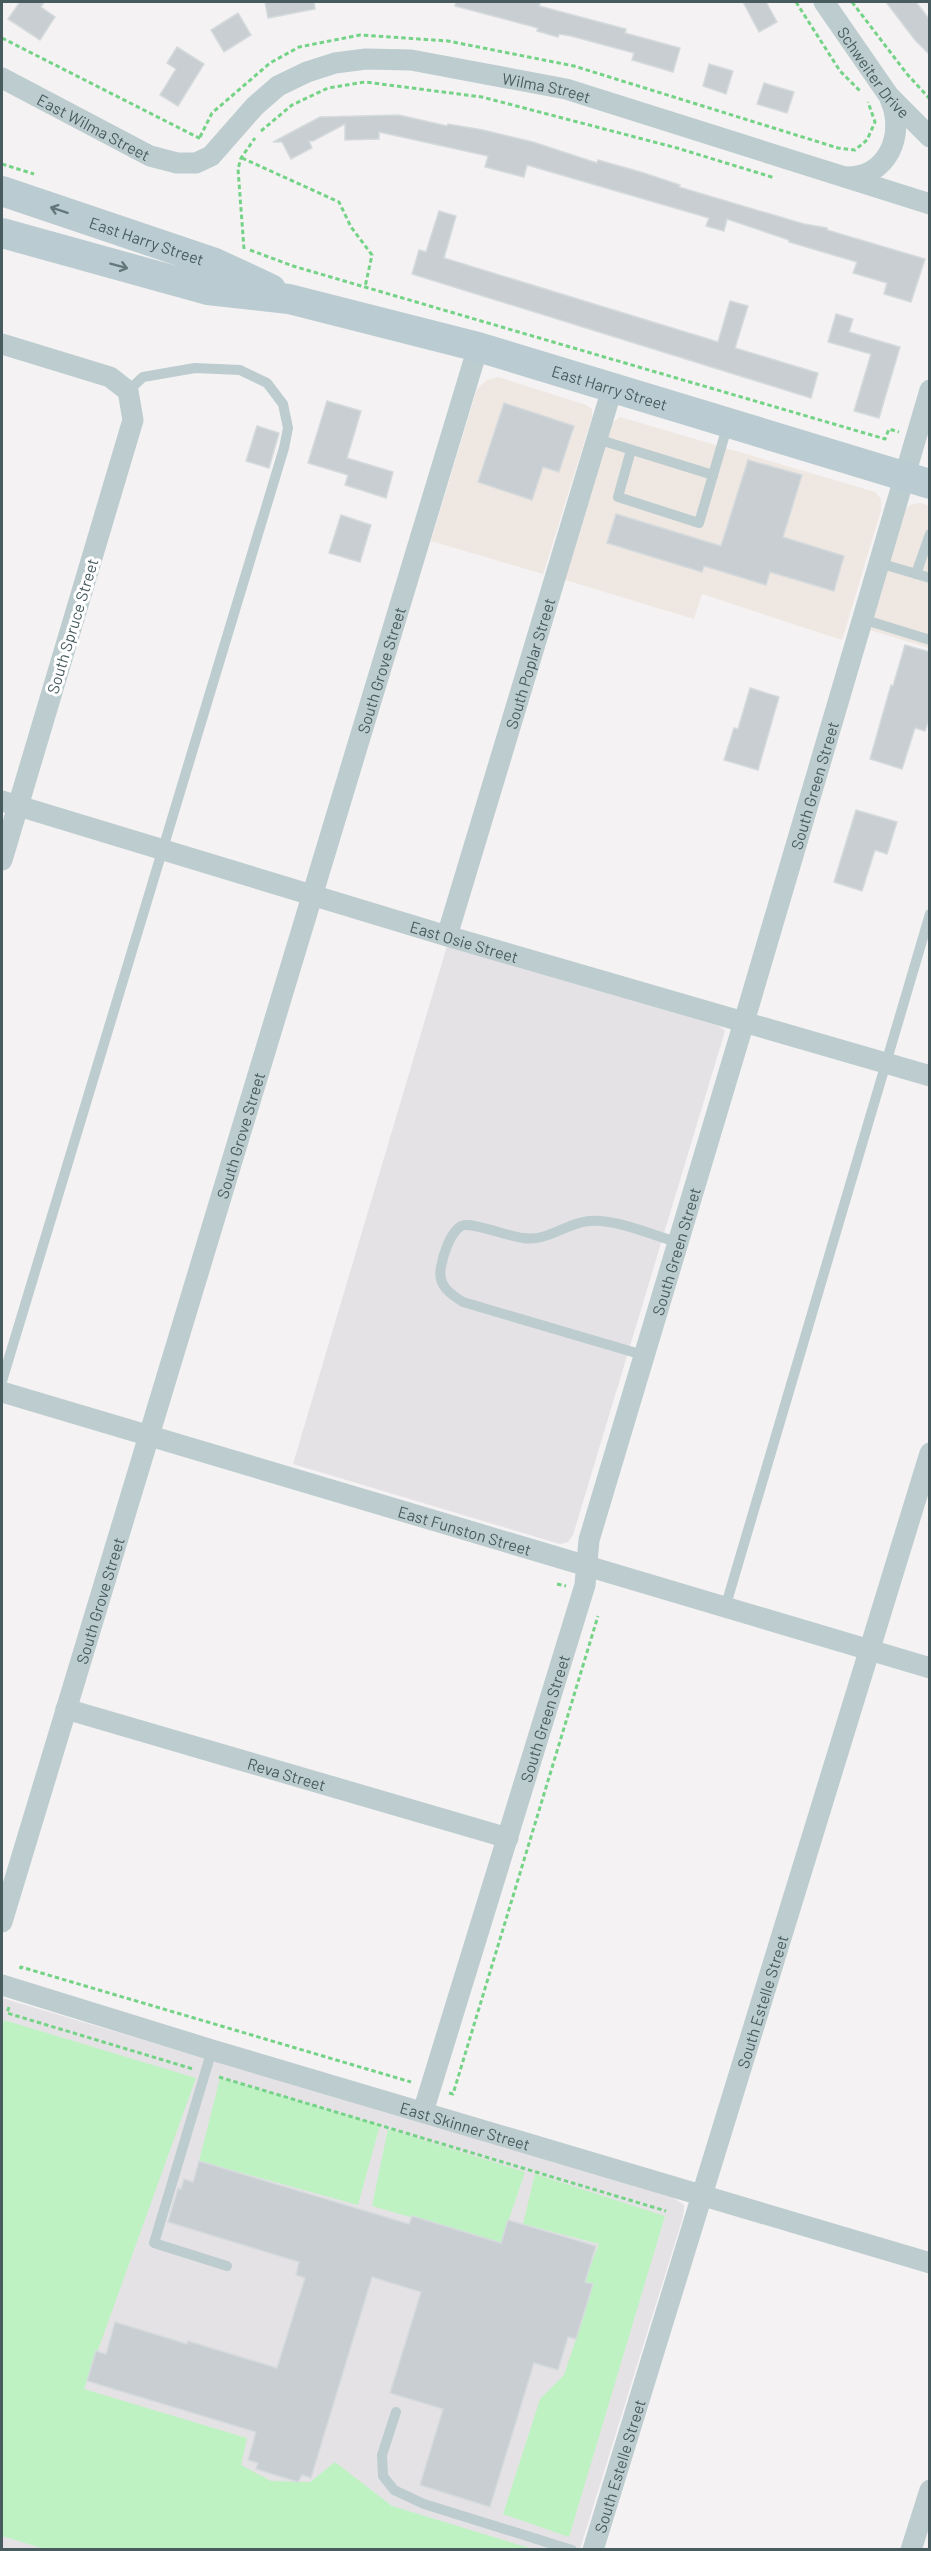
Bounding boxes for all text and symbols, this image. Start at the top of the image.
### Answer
street label: Schweiter Drive [834,23,914,121]
street label: Wilma Street [501,68,593,106]
street label: East Wilma Street [34,89,154,164]
one-way arrow [50,204,69,215]
street label: East Harry Street [87,212,207,268]
one-way arrow [109,260,128,272]
street label: East Harry Street [550,361,670,413]
street label: South Spruce Street [42,556,102,696]
street label: South Poplar Street [501,595,558,731]
street label: South Grove Street [352,604,408,735]
street label: South Green Street [786,719,841,851]
street label: East Osie Street [408,916,521,966]
street label: South Grove Street [212,1070,268,1201]
street label: South Green Street [647,1185,704,1317]
street label: East Funston Street [396,1501,534,1558]
street label: South Grove Street [71,1535,127,1666]
street label: South Green Street [516,1652,573,1784]
street label: Reva Street [245,1753,328,1794]
street label: South Estelle Street [732,1932,791,2070]
street label: East Skinner Street [398,2097,532,2153]
street label: South Estelle Street [589,2397,648,2535]

